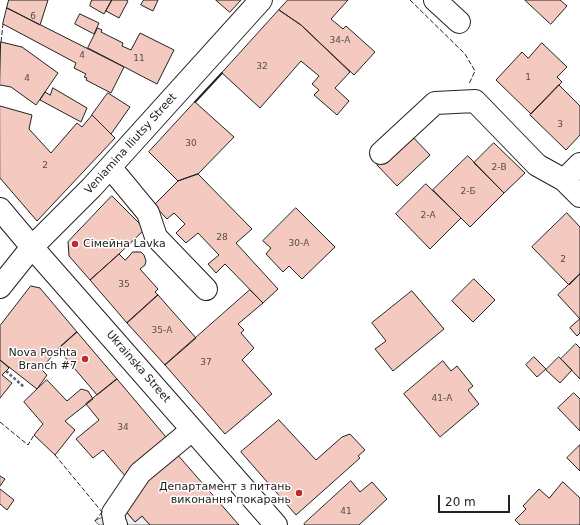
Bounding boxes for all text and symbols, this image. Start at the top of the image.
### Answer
house number: 6 [30,12,36,22]
house number: 34-А [330,36,350,46]
house number: 4 [79,51,85,61]
house number: 11 [133,54,145,64]
house number: 32 [256,62,268,72]
house number: 1 [525,73,531,83]
house number: 4 [24,74,30,84]
street label: Veniamina Iliutsy Street [82,91,180,197]
house number: 3 [557,120,563,130]
house number: 30 [185,139,197,149]
house number: 2 [42,161,48,171]
house number: 2-В [491,163,507,173]
house number: 2-Б [460,187,476,197]
house number: 2-А [420,211,436,221]
house number: 28 [216,233,228,243]
place label: Сімейна Lavka [83,237,166,251]
marker: Сімейна Lavka [70,239,80,249]
house number: 30-А [289,239,309,249]
house number: 2 [560,255,566,265]
house number: 35 [118,280,130,290]
house number: 35-А [152,326,172,336]
street label: Ukrainska Street [103,328,173,406]
place label: Nova Poshta Branch #7 [9,346,77,372]
marker: Nova Poshta Branch #7 [80,354,90,364]
house number: 37 [200,358,212,368]
house number: 41-А [432,394,452,404]
house number: 34 [117,423,129,433]
place label: Департамент з питань виконання покарань [159,480,291,506]
scale bar [440,487,512,513]
marker: Департамент з питань виконання покарань [294,488,304,498]
text: 20 m [445,495,476,509]
house number: 41 [340,507,352,517]

